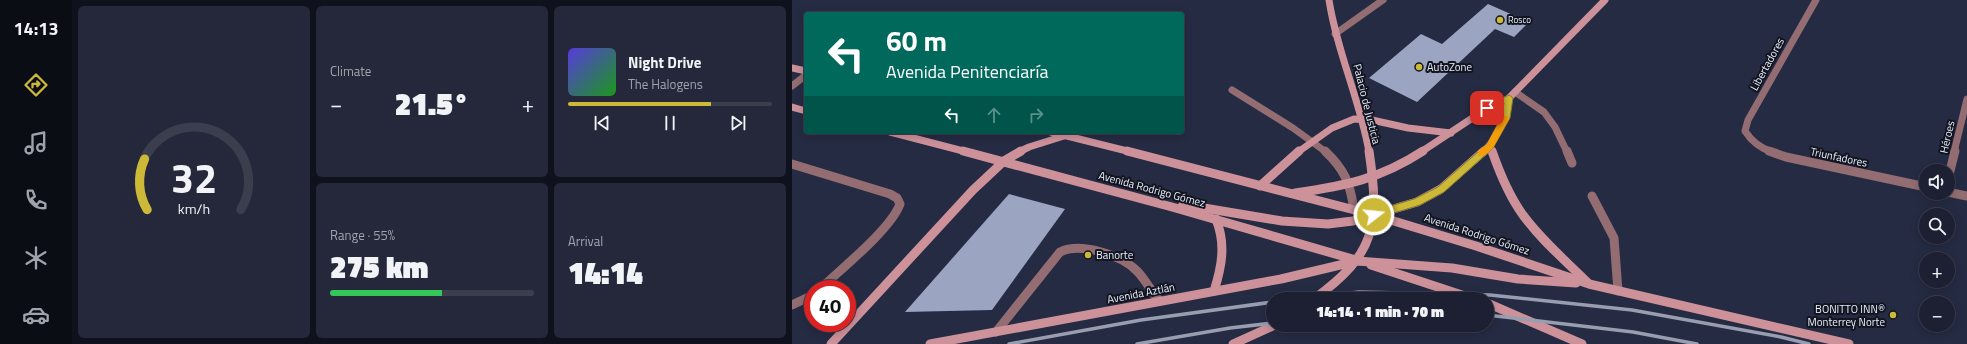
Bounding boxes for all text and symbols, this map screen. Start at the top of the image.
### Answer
place label: Rosco [1508,13,1531,26]
text: 14:13 [14,15,58,42]
marker: Rosco [1495,15,1505,25]
text: 60 m [886,19,947,62]
icon: left [820,28,872,80]
street label: Libertadores [1746,35,1788,93]
text: Night Drive [628,51,701,74]
text: Avenida Penitenciaría [886,58,1048,85]
place label: AutoZone [1427,59,1472,75]
text: Climate [330,61,371,81]
street label: Palacio de Justicia [1349,62,1385,146]
marker: AutoZone [1414,62,1424,72]
icon: directions [22,71,50,99]
text: The Halogens [628,74,703,94]
text: 21.5° [395,81,469,127]
text: − [330,87,342,121]
text: + [522,87,534,121]
pin [1470,91,1504,125]
icon: arrive [1476,97,1498,119]
icon: left [941,104,963,126]
icon: ahead [983,104,1005,126]
icon: right [1025,104,1047,126]
icon: previous [591,112,613,134]
icon: pause [659,112,681,134]
icon: next [727,112,749,134]
street label: Héroes [1935,119,1959,155]
icon: music [22,129,50,157]
street label: Triunfadores [1809,143,1869,171]
text: 32 [171,146,217,209]
map controls [1919,164,1955,332]
button: sound [1919,164,1955,200]
street label: Avenida Rodrigo Gómez [1097,167,1207,211]
icon: phone [22,186,50,214]
position arrow [1353,194,1395,236]
text: km/h [178,198,210,220]
button: search [1919,208,1955,244]
street label: Avenida Rodrigo Gómez [1422,209,1532,259]
text: Range · 55% [330,225,395,245]
text: Arrival [568,231,603,251]
icon: climate [22,244,50,272]
text: 275 km [330,244,428,290]
place label: Banorte [1096,247,1134,263]
text: 14:14 [568,250,643,296]
marker: Banorte [1083,250,1093,260]
button: + [1919,252,1955,288]
street label: Avenida Aztlán [1106,279,1176,307]
speed limit sign: 40 [804,280,856,332]
button: − [1919,296,1955,332]
text: 14:14 · 1 min · 70 m [1316,300,1444,323]
icon: car [22,301,50,329]
place label: BONITTO INN® Monterrey Norte [1808,301,1885,330]
marker: BONITTO INN® Monterrey Norte [1888,310,1898,320]

